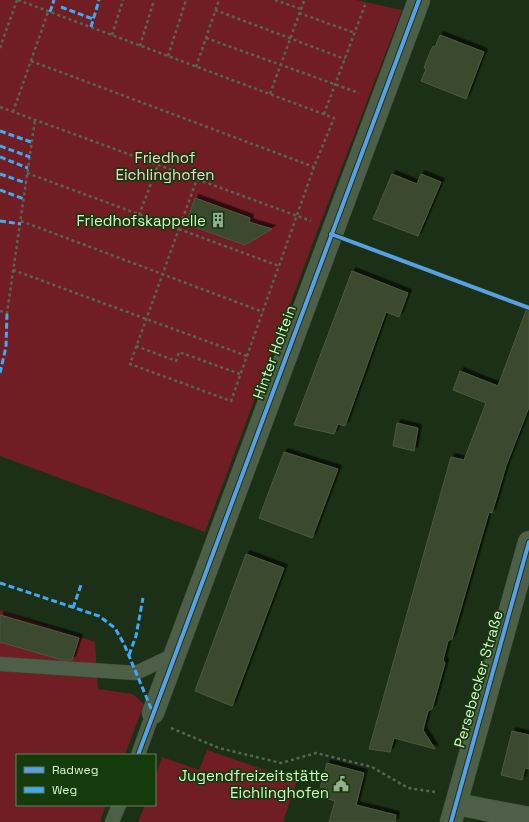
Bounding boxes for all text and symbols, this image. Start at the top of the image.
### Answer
park label: Friedhof Eichlinghofen [116,148,214,184]
place label: Friedhofskappelle [76,211,206,230]
building icon: Friedhofskappelle [209,211,227,229]
street label: Hinter Holtein [248,302,300,402]
street label: Persebecker Straße [449,608,507,750]
legend [16,754,156,806]
text: Radweg [52,762,98,778]
place label: Jugendfreizeitstätte Eichlinghofen [179,766,329,802]
public building icon: Jugendfreizeitstätte Eichlinghofen [332,775,350,793]
text: Weg [52,782,77,798]

